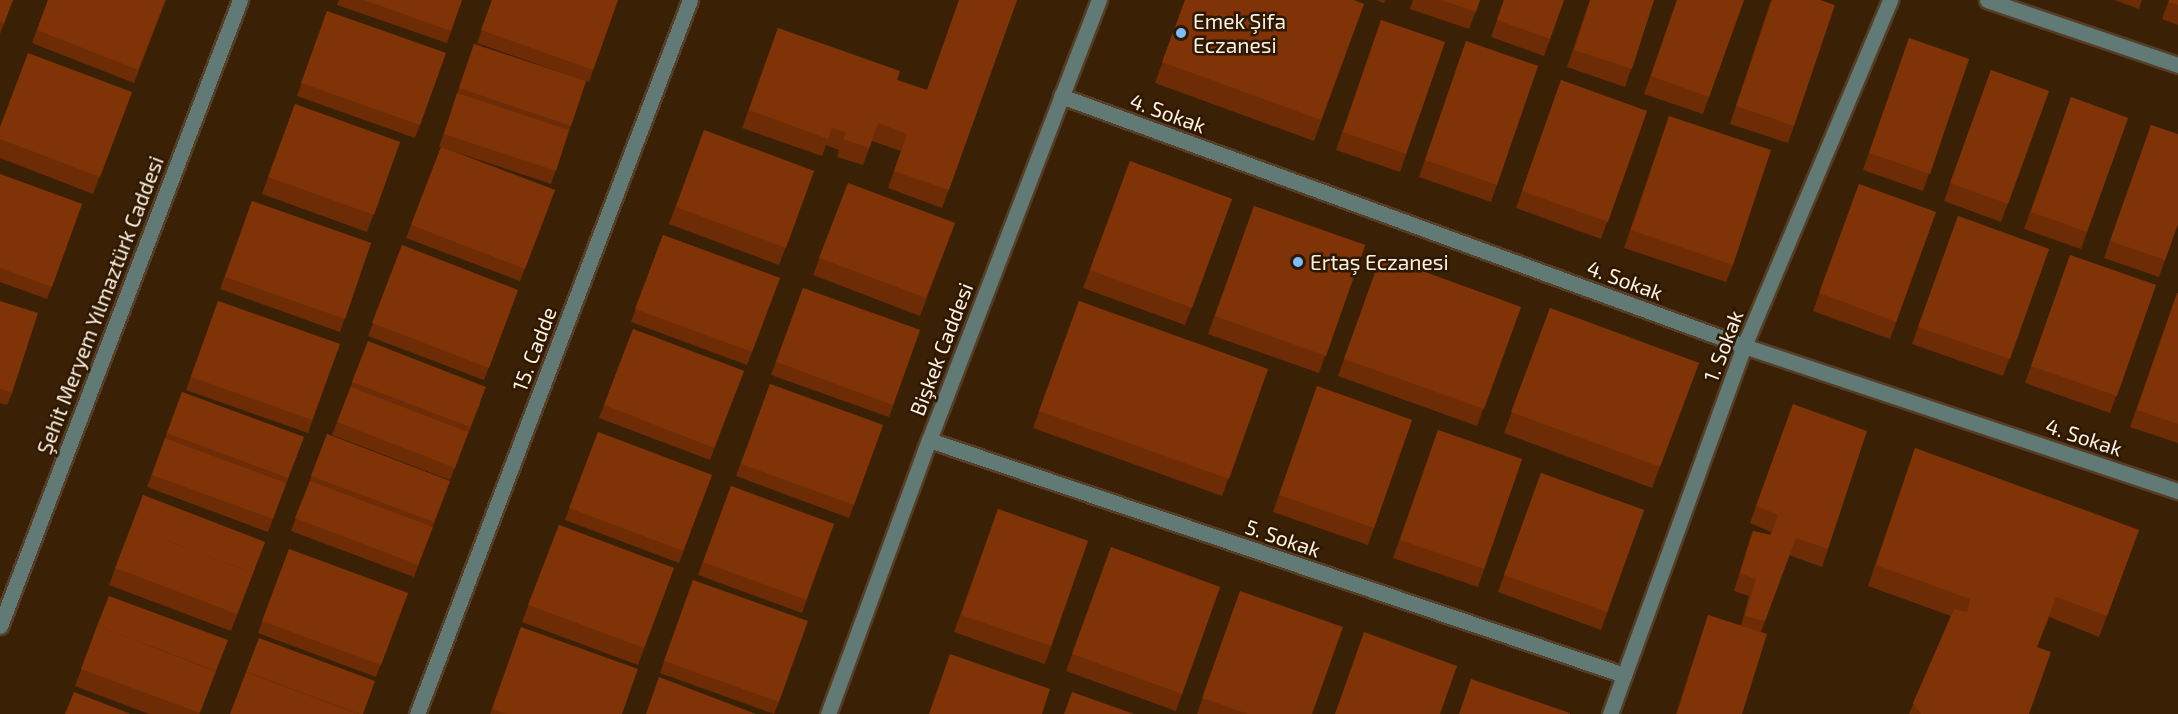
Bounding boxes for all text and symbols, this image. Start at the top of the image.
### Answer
place label: Emek Şifa Eczanesi [1193,8,1286,58]
marker: Emek Şifa Eczanesi [1174,26,1188,40]
street label: 4. Sokak [1127,88,1209,138]
street label: Şehit Meryem Yılmaztürk Caddesi [31,152,169,458]
place label: Ertaş Eczanesi [1310,249,1449,275]
marker: Ertaş Eczanesi [1291,255,1305,269]
street label: 4. Sokak [1584,255,1666,305]
street label: Bişkek Caddesi [904,279,978,419]
street label: 15. Cadde [506,303,562,395]
street label: 1. Sokak [1698,307,1748,385]
street label: 4. Sokak [2043,413,2125,461]
street label: 5. Sokak [1242,513,1324,563]

